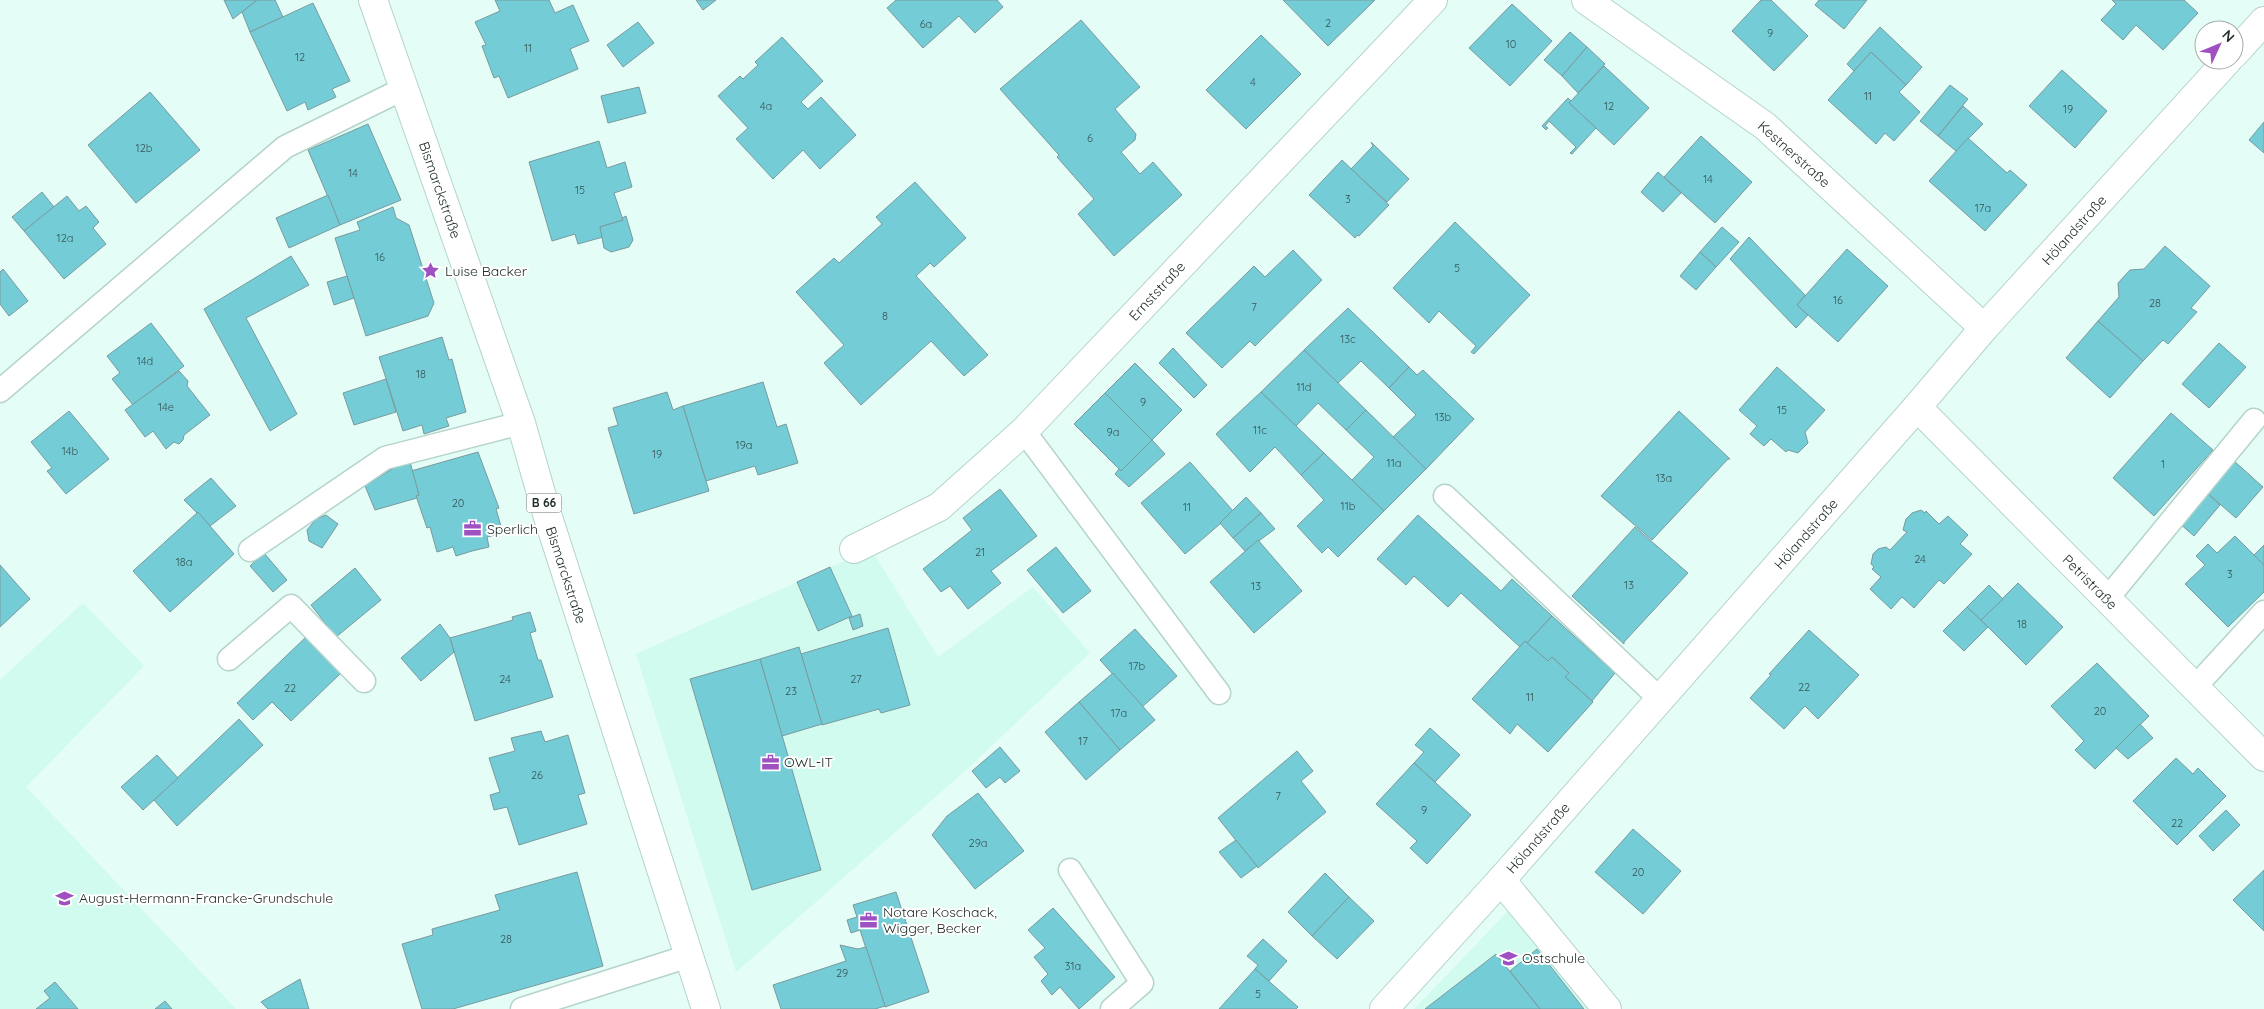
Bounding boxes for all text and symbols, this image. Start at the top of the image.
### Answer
house number: 2 [1325,16,1331,30]
house number: 6a [920,17,932,31]
north arrow [2194,20,2244,70]
house number: 9 [1767,26,1773,40]
text: N [2218,26,2238,46]
house number: 10 [1506,37,1516,51]
house number: 11 [524,41,532,55]
house number: 12 [295,50,305,64]
house number: 4 [1250,75,1256,89]
house number: 11 [1864,89,1872,103]
house number: 4a [760,99,772,113]
house number: 12 [1604,99,1614,113]
house number: 19 [2063,102,2073,116]
street label: Kestnerstraße [1754,117,1834,191]
house number: 6 [1087,131,1093,145]
street label: Bismarckstraße [415,139,465,241]
house number: 12b [136,141,153,155]
house number: 14 [348,166,358,180]
house number: 14 [1703,172,1713,186]
house number: 15 [575,183,585,197]
street label: Hölandstraße [2038,191,2110,269]
house number: 3 [1345,192,1351,206]
house number: 17a [1975,201,1991,215]
house number: 12a [57,231,73,245]
house number: 16 [375,250,385,264]
street label: Ernststraße [1125,258,1189,324]
place icon: Luise Backer [421,261,441,281]
house number: 5 [1454,261,1460,275]
place label: Luise Backer [445,262,528,280]
house number: 16 [1833,293,1843,307]
house number: 28 [2149,296,2161,310]
house number: 7 [1251,300,1257,314]
house number: 8 [882,309,888,323]
house number: 13c [1340,332,1356,346]
house number: 14d [137,354,153,368]
house number: 18 [416,367,426,381]
house number: 11d [1297,380,1311,394]
house number: 9 [1140,395,1146,409]
house number: 14e [158,400,174,414]
house number: 15 [1777,403,1787,417]
house number: 13b [1435,410,1452,424]
house number: 11c [1253,423,1267,437]
house number: 9a [1107,425,1119,439]
house number: 19a [736,438,752,452]
house number: 14b [62,444,79,458]
house number: 19 [652,447,662,461]
house number: 11a [1387,456,1401,470]
house number: 1 [2161,457,2165,471]
house number: 13a [1656,471,1672,485]
road number: B 66 [526,493,562,512]
street label: Hölandstraße [1770,495,1842,573]
house number: 20 [452,496,464,510]
house number: 11b [1341,499,1356,513]
house number: 11 [1183,500,1191,514]
office icon: Sperlich [463,519,483,539]
place label: Sperlich [487,520,538,538]
street label: Bismarckstraße [542,524,590,626]
house number: 21 [975,545,985,559]
street label: Petristraße [2059,551,2121,613]
house number: 24 [1914,552,1926,566]
house number: 18a [176,555,192,569]
house number: 3 [2227,567,2233,581]
house number: 13 [1624,578,1634,592]
house number: 13 [1251,579,1261,593]
house number: 18 [2017,617,2027,631]
house number: 17b [1129,659,1146,673]
house number: 24 [499,672,511,686]
house number: 27 [850,672,862,686]
house number: 22 [1798,680,1810,694]
house number: 22 [284,681,296,695]
house number: 23 [785,684,797,698]
house number: 11 [1526,690,1534,704]
house number: 20 [2094,704,2106,718]
house number: 17a [1111,706,1127,720]
house number: 17 [1078,734,1088,748]
office icon: OWL-IT [760,752,780,772]
place label: OWL-IT [784,753,833,771]
house number: 26 [531,768,543,782]
house number: 7 [1275,789,1281,803]
street label: Hölandstraße [1502,799,1574,877]
house number: 9 [1421,803,1427,817]
house number: 22 [2171,816,2183,830]
house number: 29a [969,836,987,850]
house number: 20 [1632,865,1644,879]
school or university icon: August-Hermann-Francke-Grundschule [55,888,75,908]
place label: August-Hermann-Francke-Grundschule [79,889,333,907]
place label: Notare Koschack, Wigger, Becker [883,903,997,937]
office icon: Notare Koschack, Wigger, Becker [859,910,879,930]
house number: 28 [500,932,512,946]
school or university icon: Ostschule [1498,948,1518,968]
place label: Ostschule [1522,949,1585,967]
house number: 31a [1065,959,1081,973]
house number: 29 [836,966,848,980]
house number: 5 [1255,987,1261,1001]

